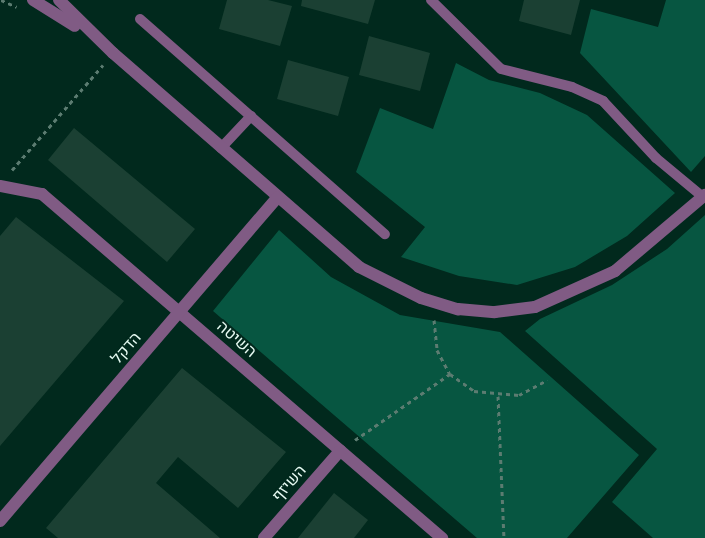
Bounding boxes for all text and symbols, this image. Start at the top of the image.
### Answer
street label: השיטה [212,318,260,362]
street label: הדקל [108,329,146,369]
street label: השיזף [269,462,311,506]

